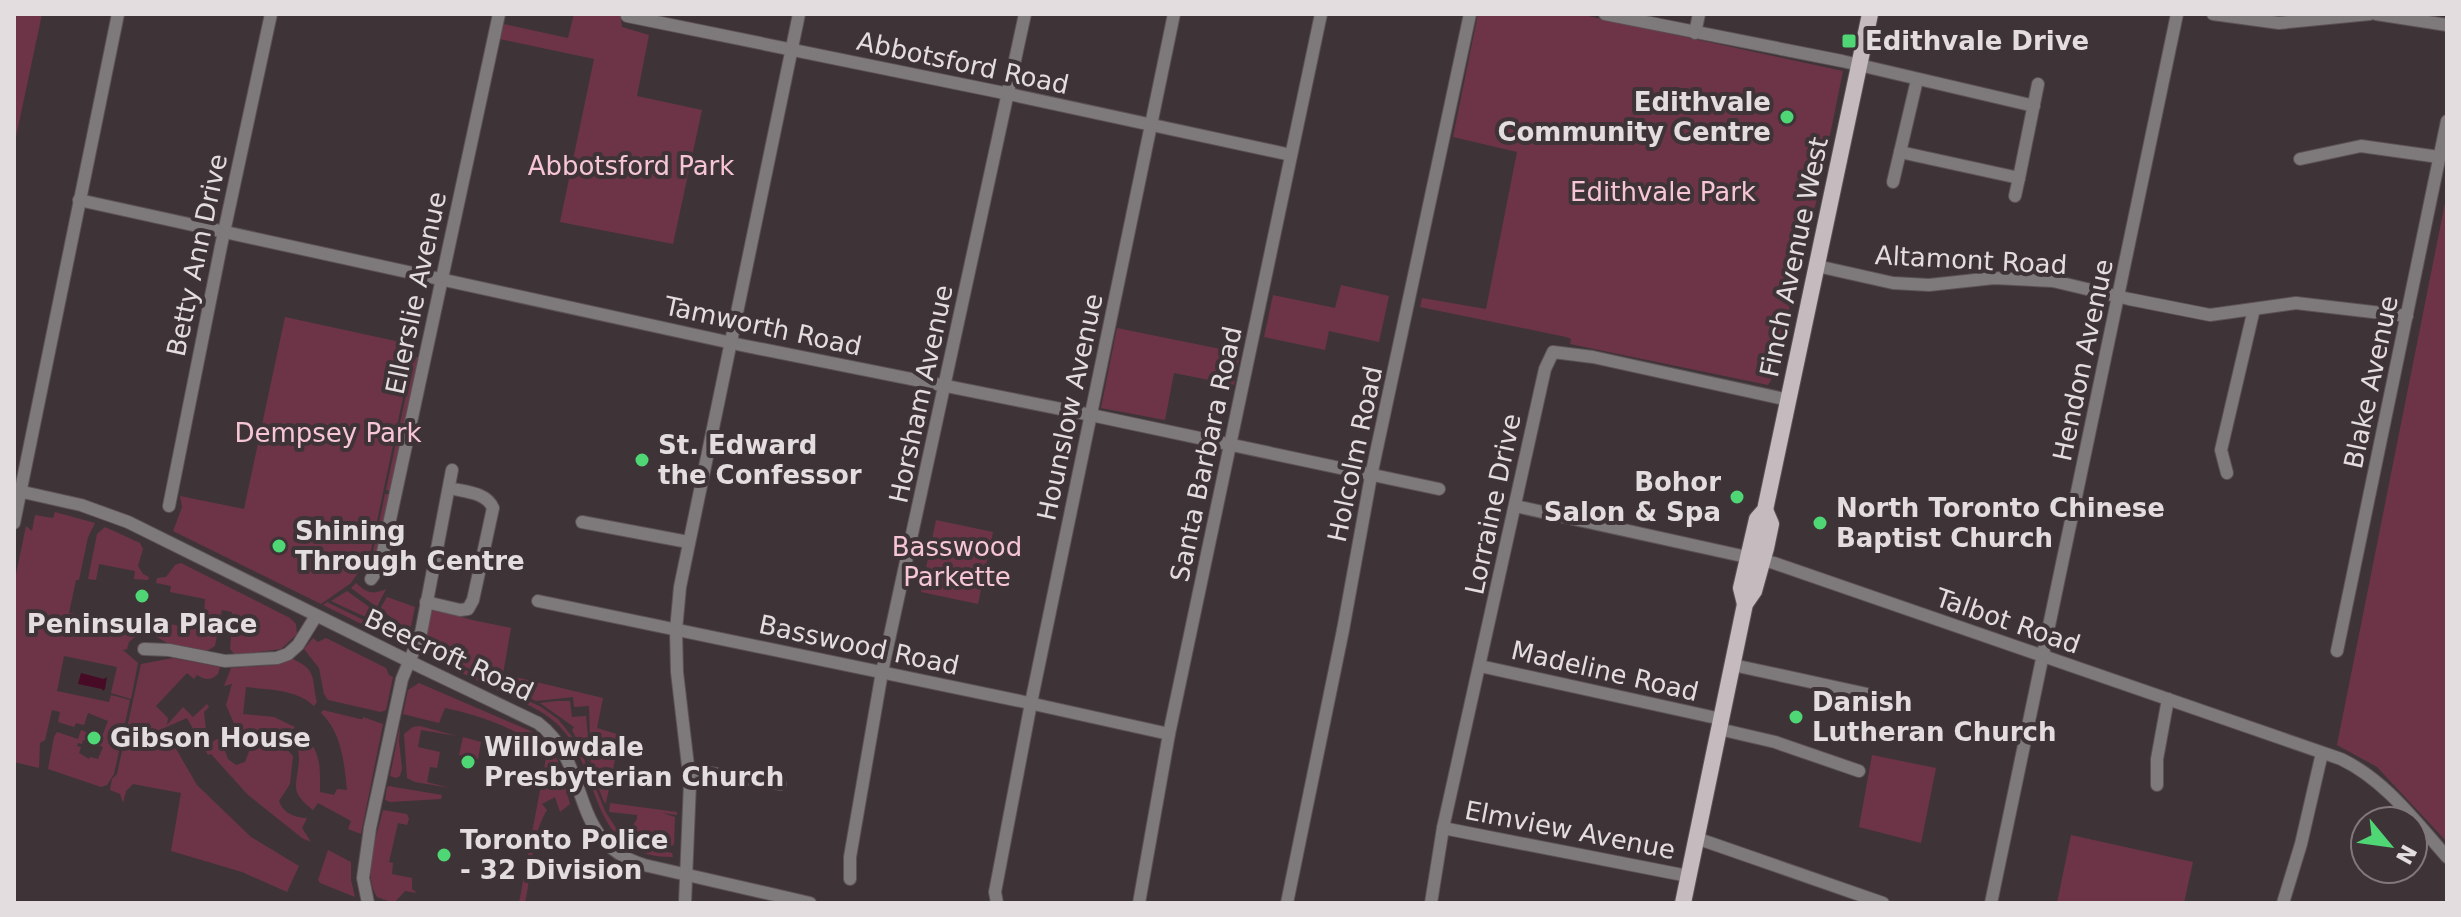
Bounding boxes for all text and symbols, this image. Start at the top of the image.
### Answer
street label: Abbotsford Road [854,26,1072,100]
place label: Edithvale Drive [1865,26,2089,56]
marker: Edithvale Drive [1840,32,1858,50]
place label: Edithvale Community Centre [1497,87,1771,147]
marker: Edithvale Community Centre [1778,108,1796,126]
street label: Finch Avenue West [1754,134,1834,380]
street label: Betty Ann Drive [161,151,233,359]
park label: Abbotsford Park [528,151,734,181]
park label: Edithvale Park [1570,177,1756,207]
street label: Ellerslie Avenue [380,189,452,397]
street label: Altamont Road [1874,240,2068,280]
street label: Hendon Avenue [2047,256,2119,464]
street label: Horsham Avenue [883,282,959,506]
street label: Tamworth Road [661,290,864,362]
street label: Hounslow Avenue [1031,291,1109,523]
street label: Blake Avenue [2338,293,2404,471]
street label: Santa Barbara Road [1164,324,1248,584]
street label: Holcolm Road [1322,363,1388,545]
street label: Lorraine Drive [1459,411,1527,597]
park label: Dempsey Park [234,418,422,448]
place label: St. Edward the Confessor [658,430,862,490]
marker: St. Edward the Confessor [633,451,651,469]
place label: Bohor Salon & Spa [1544,467,1721,527]
marker: Bohor Salon & Spa [1728,488,1746,506]
place label: North Toronto Chinese Baptist Church [1836,493,2165,553]
marker: North Toronto Chinese Baptist Church [1811,514,1829,532]
place label: Shining Through Centre [295,516,525,576]
park label: Basswood Parkette [892,532,1022,592]
marker: Shining Through Centre [270,537,288,555]
street label: Talbot Road [1931,582,2084,660]
marker: Peninsula Place [133,587,151,605]
street label: Beecroft Road [360,603,538,707]
place label: Peninsula Place [27,609,257,639]
street label: Basswood Road [756,609,962,681]
street label: Madeline Road [1508,635,1702,707]
place label: Danish Lutheran Church [1812,687,2056,747]
marker: Danish Lutheran Church [1787,708,1805,726]
place label: Gibson House [110,723,311,753]
marker: Gibson House [85,729,103,747]
place label: Willowdale Presbyterian Church [484,732,784,792]
marker: Willowdale Presbyterian Church [459,753,477,771]
street label: Elmview Avenue [1462,795,1678,865]
north arrow [2349,805,2429,885]
place label: Toronto Police - 32 Division [460,825,668,885]
text: N [2391,840,2421,869]
marker: Toronto Police - 32 Division [435,846,453,864]

